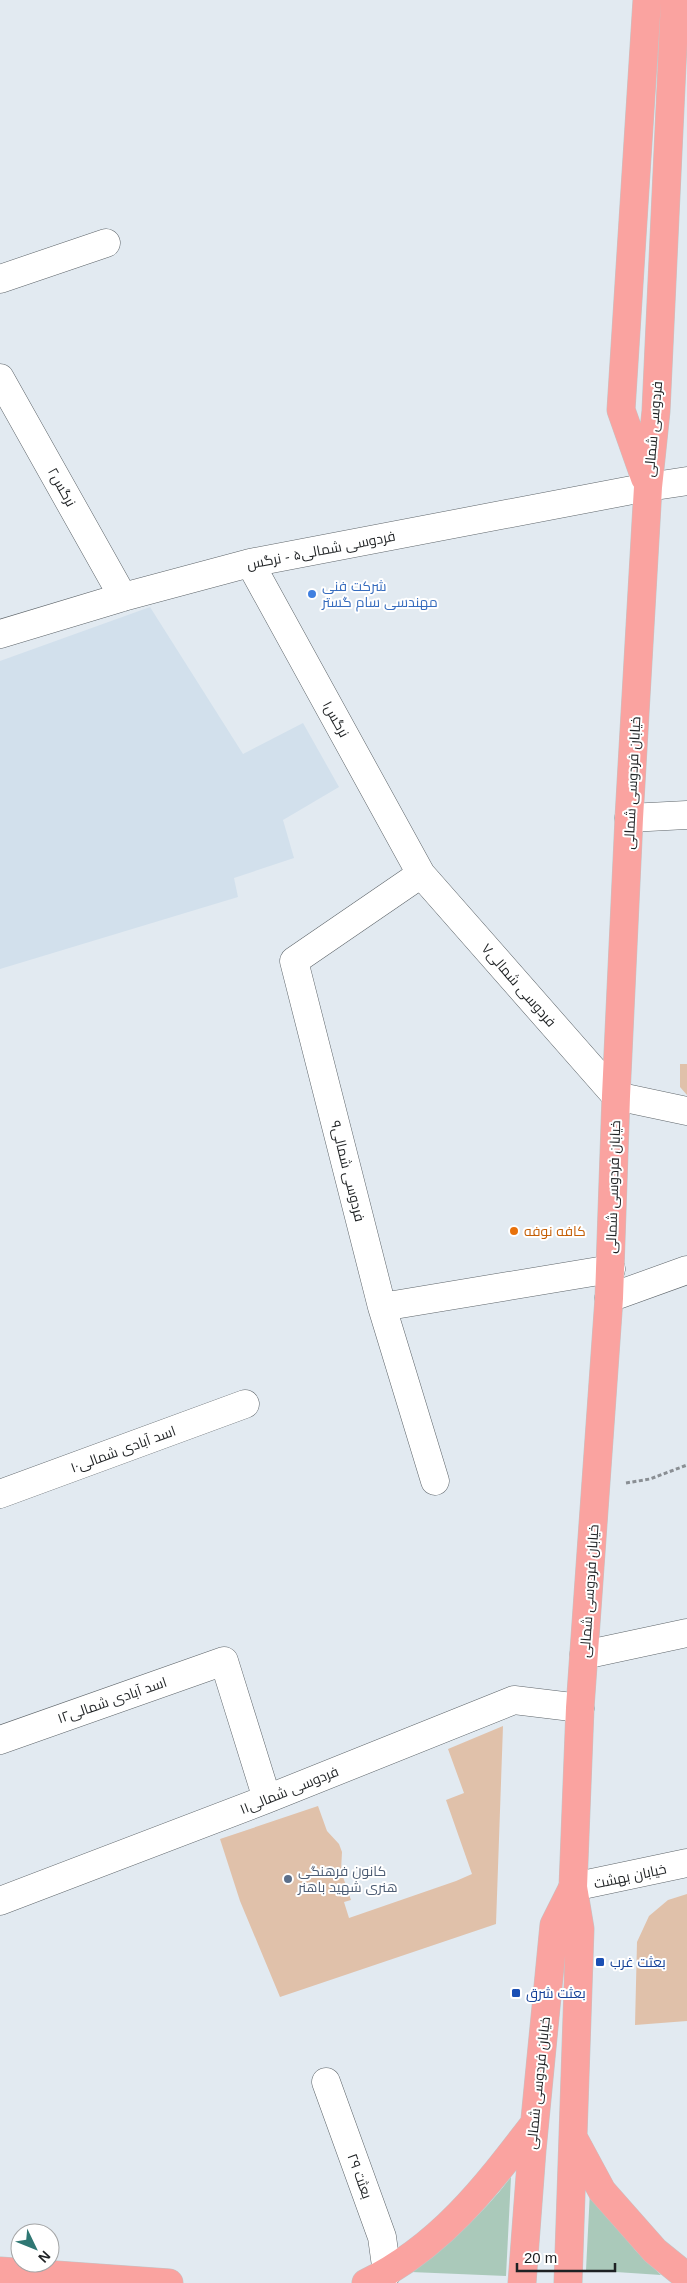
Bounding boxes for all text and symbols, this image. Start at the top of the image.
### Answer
street label: فردوسی شمالی [641,380,665,478]
street label: نرگس۲ [45,465,79,509]
street label: فردوسی شمالی۵ - نرگس [245,528,397,572]
place label: شرکت فنی مهندسی سام گستر [321,578,438,612]
marker: شرکت فنی مهندسی سام گستر [306,588,318,600]
street label: نرگس۱ [320,698,352,740]
street label: خیابان فردوسی شمالی [621,716,643,850]
street label: فردوسی شمالی۷ [478,940,560,1030]
street label: فردوسی شمالی۹ [328,1119,368,1223]
street label: خیابان فردوسی شمالی [603,1120,623,1254]
place label: کافه نوفه [524,1223,586,1239]
marker: کافه نوفه [508,1225,520,1237]
street label: اسد آبادی شمالی۱۰ [68,1423,178,1475]
street label: خیابان فردوسی شمالی [576,1524,602,1658]
street label: اسد آبادی شمالی۱۲ [55,1674,169,1726]
street label: فردوسی شمالی۱۱ [237,1763,341,1817]
street label: خیابان بهشت [592,1861,668,1891]
place label: کانون فرهنگی هنری شهید باهنر [297,1863,398,1895]
marker: کانون فرهنگی هنری شهید باهنر [282,1873,294,1885]
place label: بعثت غرب [610,1954,666,1970]
marker: بعثت غرب [594,1956,606,1968]
place label: بعثت شرق [526,1985,586,2002]
marker: بعثت شرق [510,1987,522,1999]
street label: خیابان فردوسی شمالی [523,2016,553,2150]
street label: بعثت ۲۹ [344,2151,376,2201]
north arrow [10,2223,60,2273]
scale bar [517,2240,614,2272]
text: N [35,2248,54,2266]
text: 20 m [524,2249,557,2266]

